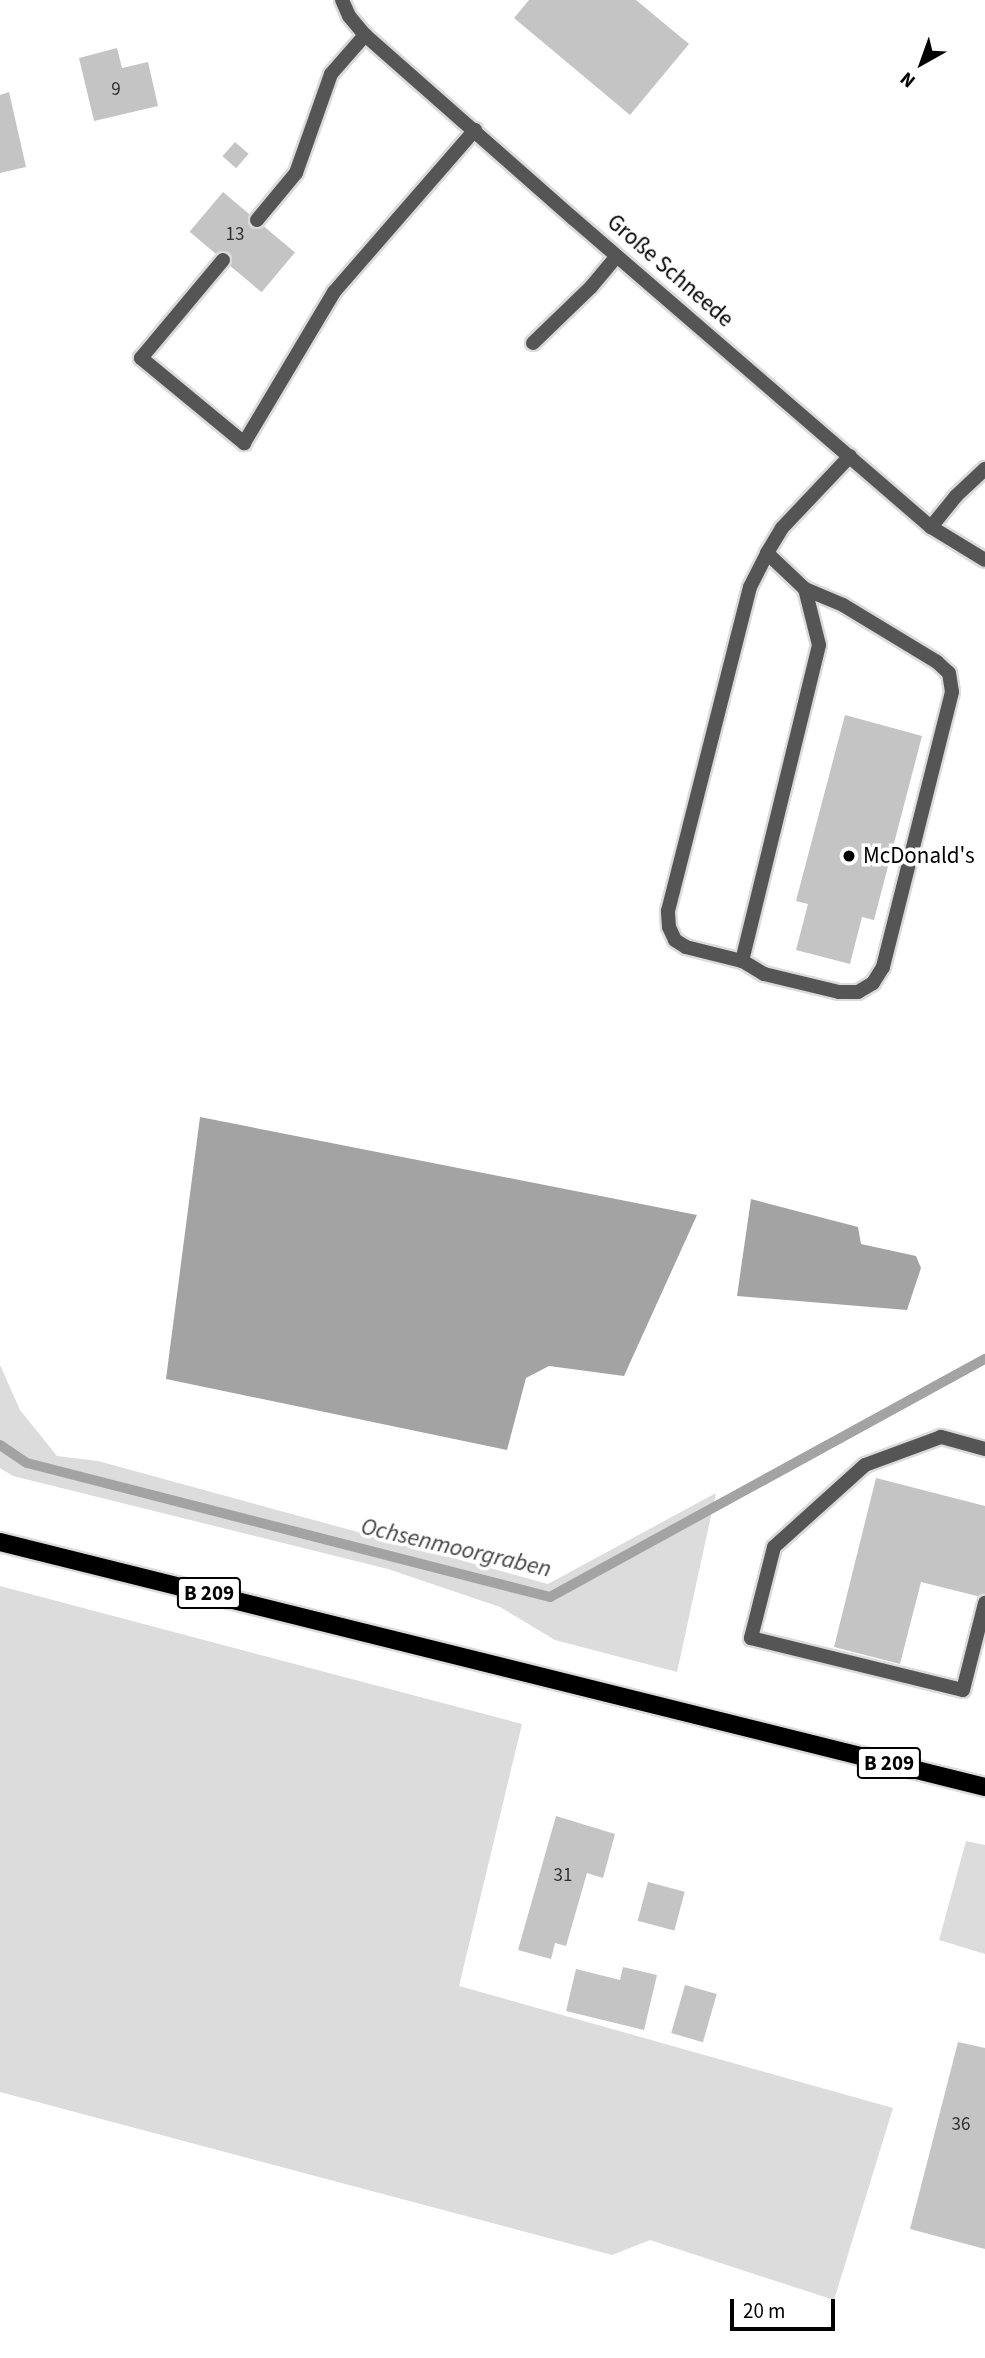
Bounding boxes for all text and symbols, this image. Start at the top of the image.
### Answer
north arrow [887,28,957,98]
text: N [895,65,922,94]
house number: 9 [111,79,121,101]
street label: Große Schneede [601,209,739,333]
house number: 13 [226,224,244,246]
place label: McDonald's [863,842,975,870]
marker: McDonald's [841,848,857,864]
water label: Ochsenmoorgraben [358,1512,554,1584]
road number: B 209 [176,1576,242,1610]
road number: B 209 [856,1746,922,1780]
house number: 31 [554,1865,572,1887]
house number: 36 [952,2114,970,2136]
scale bar [733,2284,838,2328]
text: 20 m [743,2296,785,2326]

